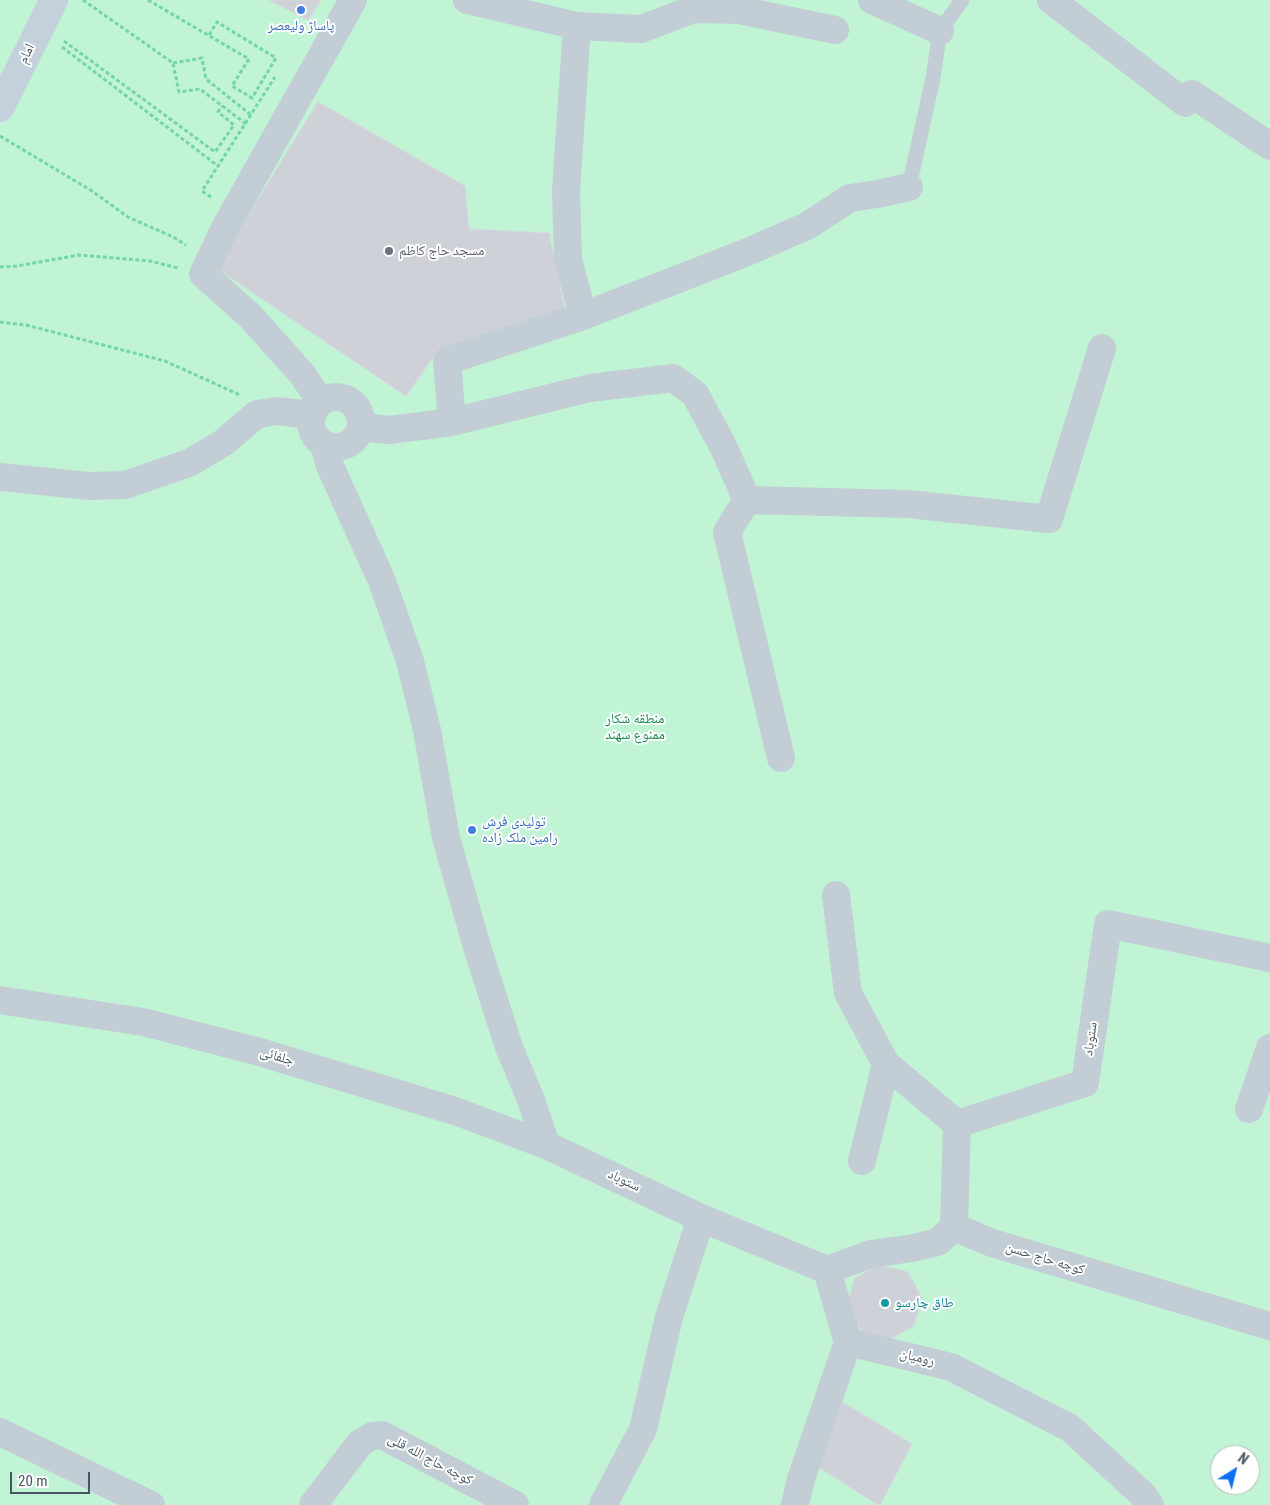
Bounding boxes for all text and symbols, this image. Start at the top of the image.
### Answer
marker: پاساژ ولیعصر [295,4,307,16]
place label: پاساژ ولیعصر [268,18,334,34]
street label: امام [15,41,39,67]
place label: مسجد حاج کاظم [399,243,484,259]
marker: مسجد حاج کاظم [383,245,395,257]
park label: منطقه شکار ممنوع سهند [605,711,665,744]
place label: تولیدی فرش رامین ملک زاده [482,814,558,846]
marker: تولیدی فرش رامین ملک زاده [466,824,478,836]
street label: ستوباد [1080,1021,1102,1057]
street label: جلفائی [258,1044,296,1070]
street label: ستوباد [605,1166,643,1196]
street label: کوچه حاج حسن [1003,1239,1087,1279]
place label: طاق چارسو [895,1295,954,1311]
marker: طاق چارسو [879,1297,891,1309]
street label: رومیان [898,1346,936,1370]
street label: کوچه حاج الله قلی [385,1431,475,1489]
north arrow [1210,1445,1260,1495]
text: N [1235,1450,1251,1468]
scale bar [12,1462,92,1494]
text: 20 m [18,1472,48,1490]

